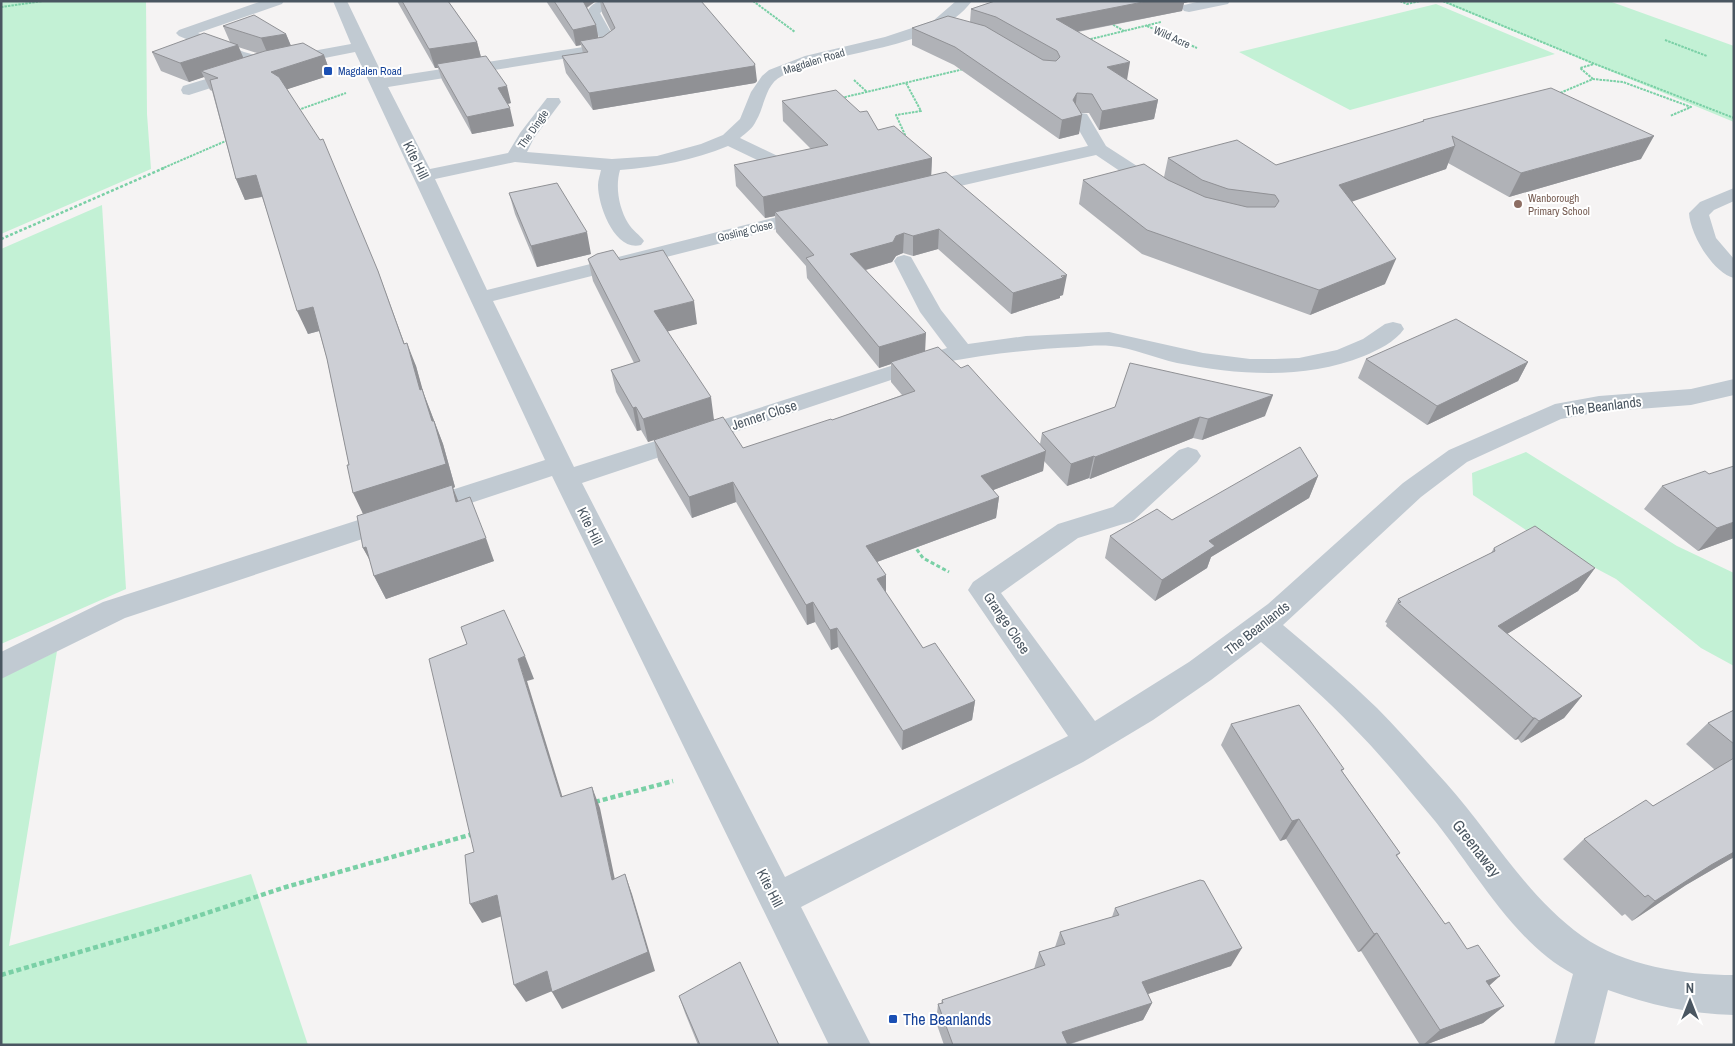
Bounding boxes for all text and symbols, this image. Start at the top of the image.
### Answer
street label: Wild Acre [1152,23,1192,51]
street label: Magdalen Road [782,45,846,77]
place label: Magdalen Road [338,64,402,78]
marker: Magdalen Road [322,65,334,77]
street label: The Dingle [515,107,551,151]
street label: Kite Hill [399,138,433,182]
place label: Wanborough Primary School [1528,191,1590,218]
marker: Wanborough Primary School [1512,198,1524,210]
street label: Gosling Close [716,217,774,245]
street label: The Beanlands [1564,392,1643,420]
street label: Jenner Close [729,396,799,434]
street label: Kite Hill [573,504,607,548]
street label: Grange Close [980,589,1034,657]
street label: The Beanlands [1221,597,1293,659]
street label: Greenaway [1448,815,1507,882]
street label: Kite Hill [753,866,787,910]
north arrow [1665,976,1715,1026]
text: N [1686,979,1694,997]
place label: The Beanlands [903,1008,991,1030]
marker: The Beanlands [887,1013,899,1025]

